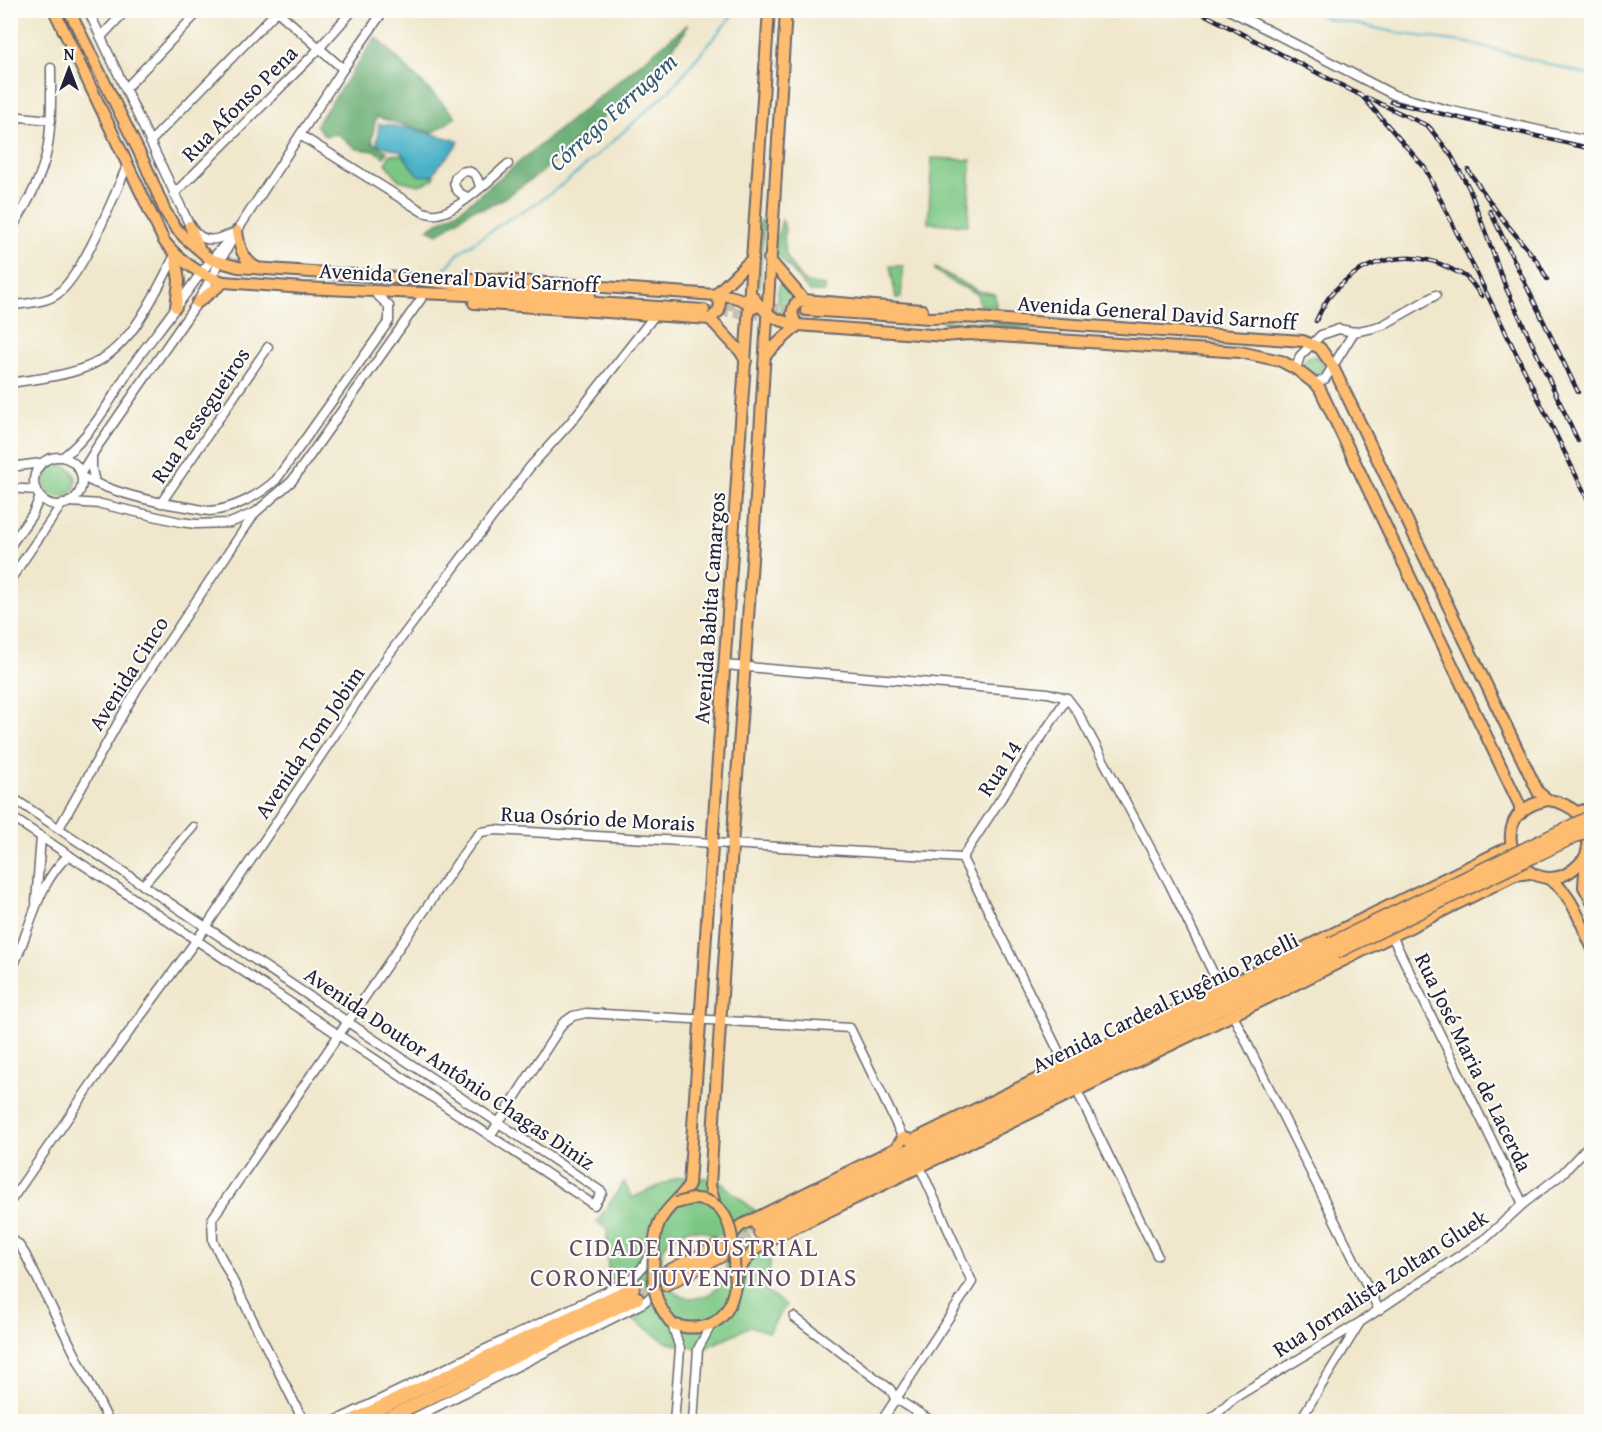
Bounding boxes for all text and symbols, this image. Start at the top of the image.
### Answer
street label: Rua Afonso Pena [173,37,305,169]
north arrow [39,39,99,99]
text: N [64,42,75,66]
water label: Córrego Ferrugem [540,44,685,179]
street label: Avenida General David Sarnoff [318,254,602,300]
street label: Avenida General David Sarnoff [1016,286,1301,338]
street label: Rua Pessegueiros [143,341,257,489]
street label: Avenida Babita Camargos [685,491,733,725]
street label: Avenida Cinco [80,609,176,737]
street label: Avenida Tom Jobim [246,659,372,825]
street label: Rua 14 [969,734,1029,802]
street label: Rua Osório de Morais [500,797,696,839]
street label: Avenida Cardeal Eugênio Pacelli [1026,923,1304,1081]
street label: Rua José Maria de Lacerda [1407,947,1541,1177]
street label: Avenida Doutor Antônio Chagas Diniz [298,958,602,1178]
street label: Rua Jornalista Zoltan Gluek [1266,1201,1495,1365]
district label: CIDADE INDUSTRIAL CORONEL JUVENTINO DIAS [530,1227,858,1296]

